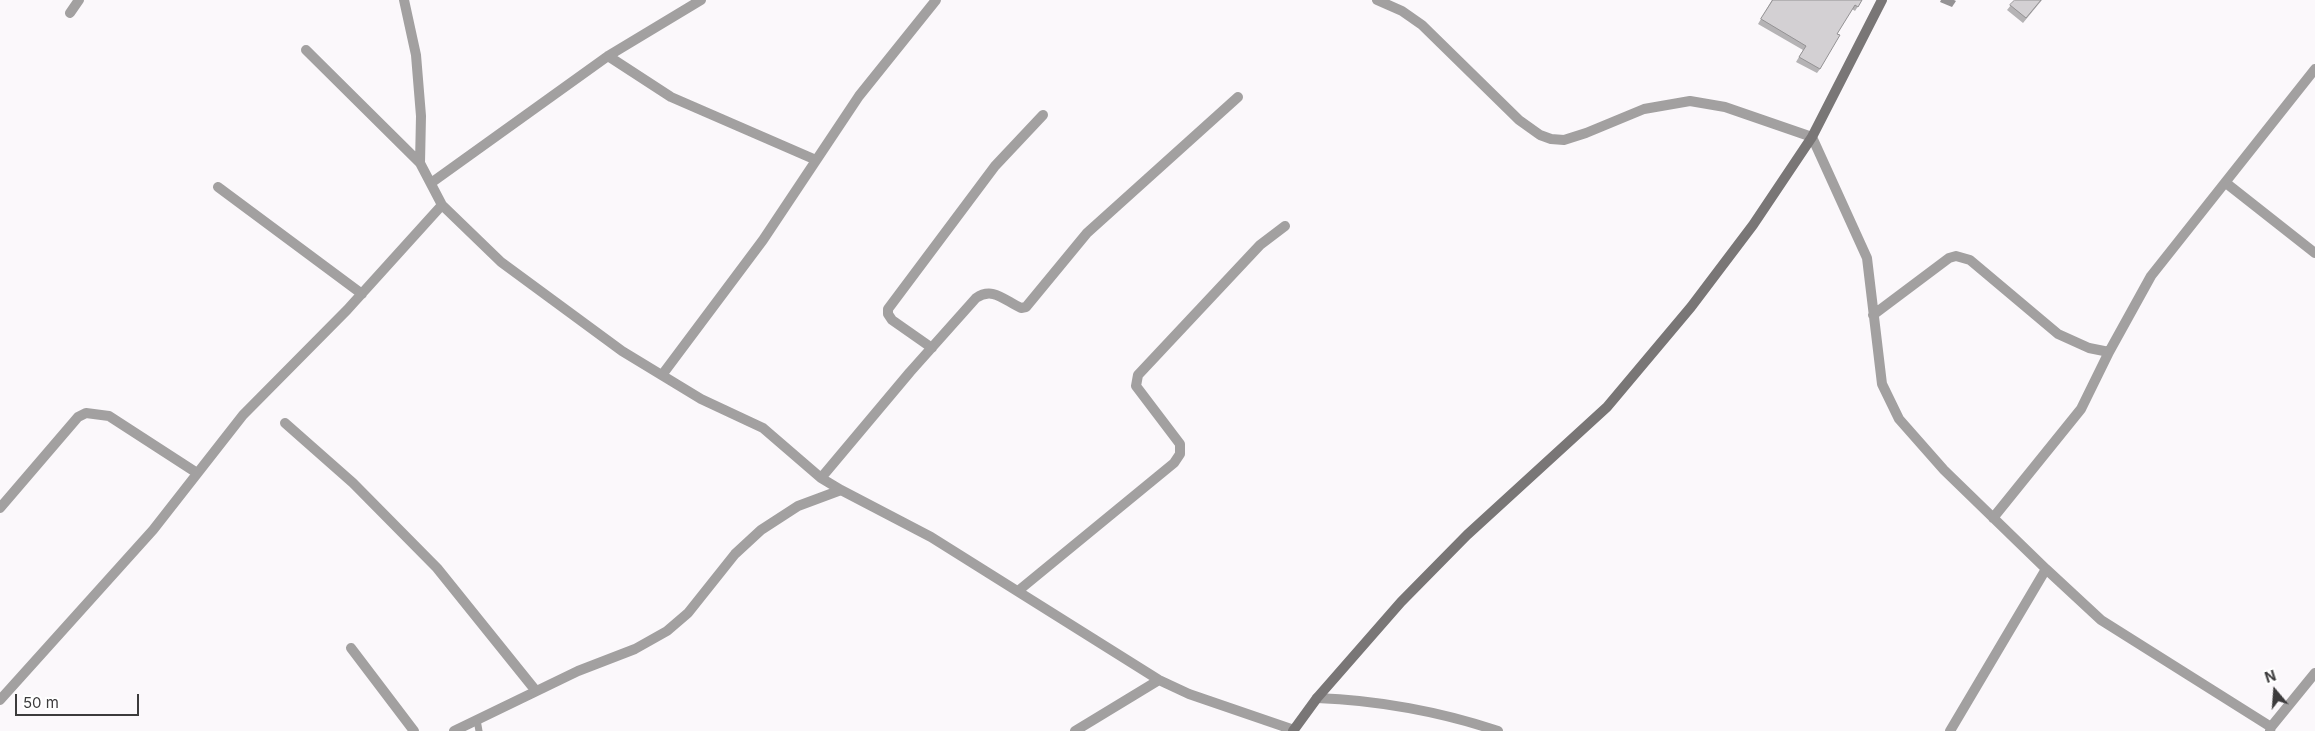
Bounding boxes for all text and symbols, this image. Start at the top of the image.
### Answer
north arrow [2250,666,2300,716]
text: N [2263,667,2278,686]
scale bar [18,684,141,716]
text: 50 m [23,693,59,712]

